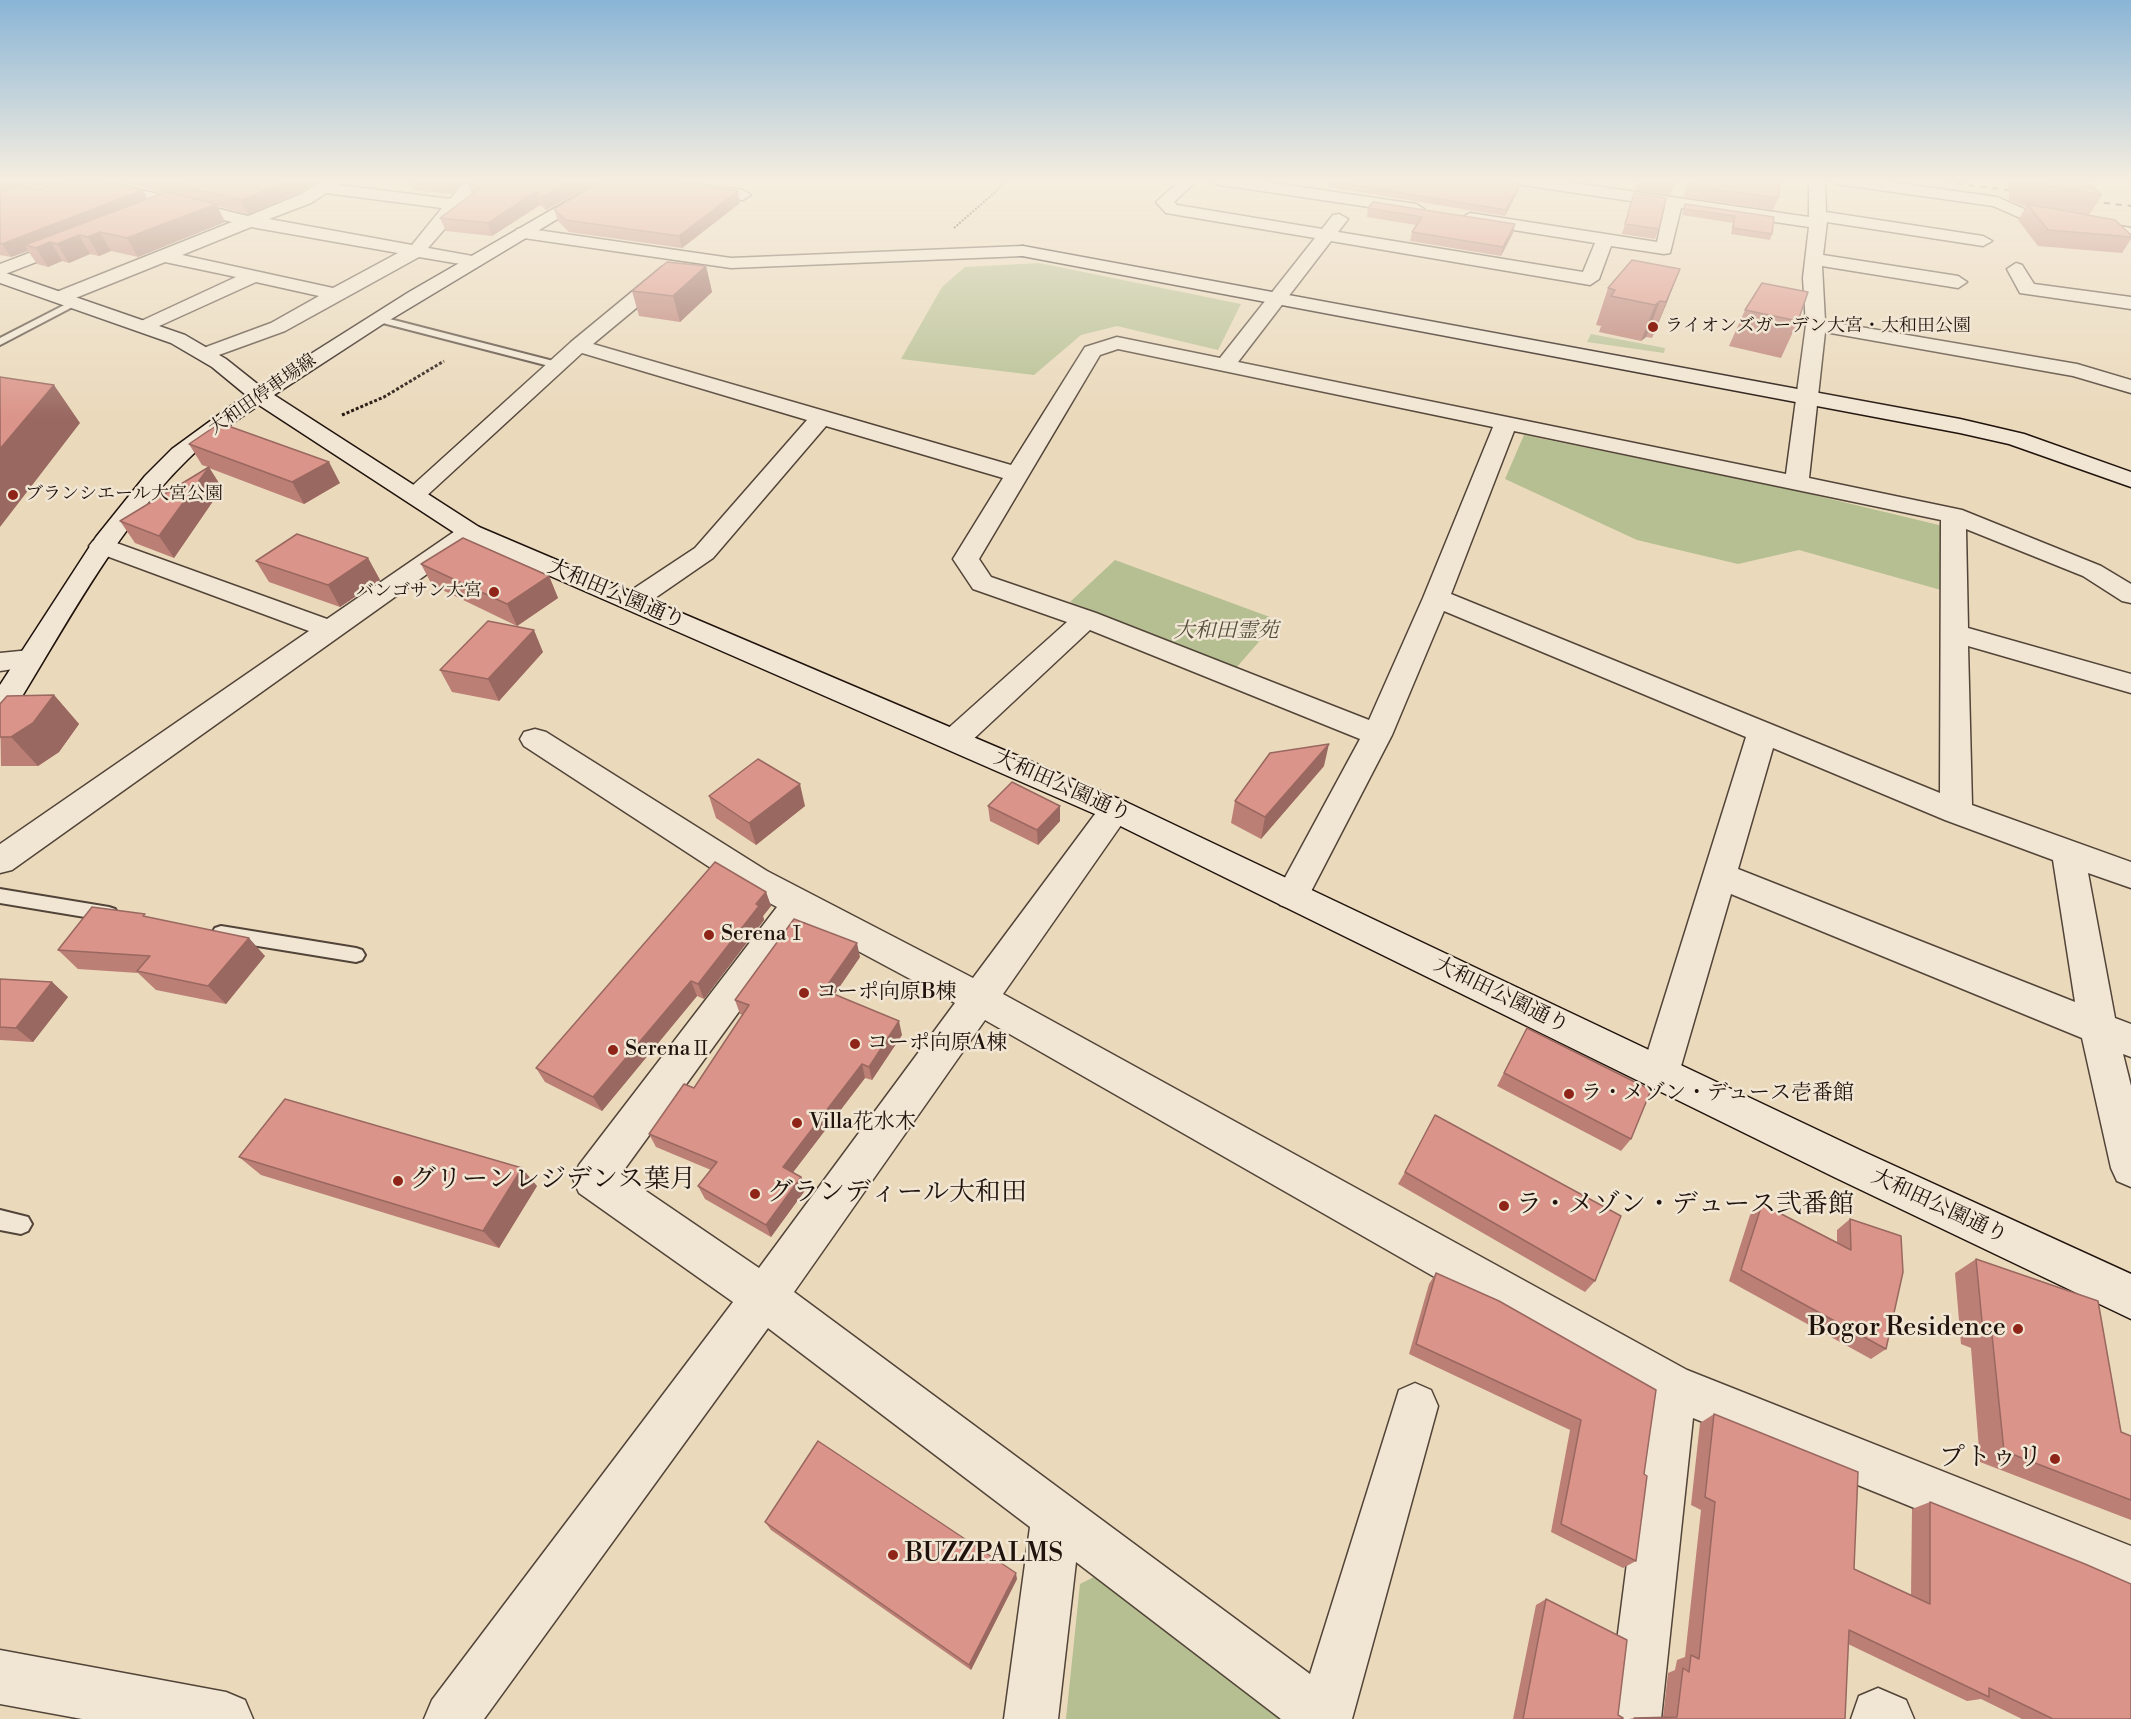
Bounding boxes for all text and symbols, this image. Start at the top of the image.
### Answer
place label: ライオンズガーデン大宮・大和田公園 [1665,316,1971,338]
marker: ライオンズガーデン大宮・大和田公園 [1646,320,1660,334]
street label: 大和田停車場線 [205,350,321,440]
place label: ブランシエール大宮公園 [25,484,223,506]
marker: ブランシエール大宮公園 [6,488,20,502]
street label: 大和田公園通り [543,555,689,635]
place label: バンゴサン大宮 [356,581,482,603]
marker: バンゴサン大宮 [487,585,501,599]
park label: 大和田霊苑 [1174,619,1278,645]
street label: 大和田公園通り [990,746,1134,828]
place label: SerenaⅠ [721,922,807,948]
marker: SerenaⅠ [702,928,716,942]
street label: 大和田公園通り [1429,952,1573,1040]
place label: コーポ向原B棟 [816,980,957,1006]
marker: コーポ向原B棟 [797,986,811,1000]
place label: コーポ向原A棟 [867,1031,1007,1057]
place label: SerenaⅡ [625,1037,711,1063]
marker: コーポ向原A棟 [848,1037,862,1051]
marker: SerenaⅡ [606,1043,620,1057]
place label: ラ・メゾン・デュース壱番館 [1581,1081,1854,1107]
marker: ラ・メゾン・デュース壱番館 [1562,1087,1576,1101]
place label: Villa花水木 [809,1110,916,1136]
marker: Villa花水木 [790,1116,804,1130]
place label: グリーンレジデンス葉月 [410,1165,696,1197]
street label: 大和田公園通り [1867,1165,2011,1249]
marker: グリーンレジデンス葉月 [391,1174,405,1188]
place label: グランディール大和田 [767,1178,1027,1210]
marker: グランディール大和田 [748,1187,762,1201]
place label: ラ・メゾン・デュース弐番館 [1516,1190,1854,1222]
marker: ラ・メゾン・デュース弐番館 [1497,1199,1511,1213]
place label: Bogor Residence [1808,1313,2006,1345]
marker: Bogor Residence [2011,1322,2025,1336]
place label: プトゥリ [1939,1443,2043,1475]
marker: プトゥリ [2048,1452,2062,1466]
place label: BUZZPALMS [905,1539,1063,1571]
marker: BUZZPALMS [886,1548,900,1562]

